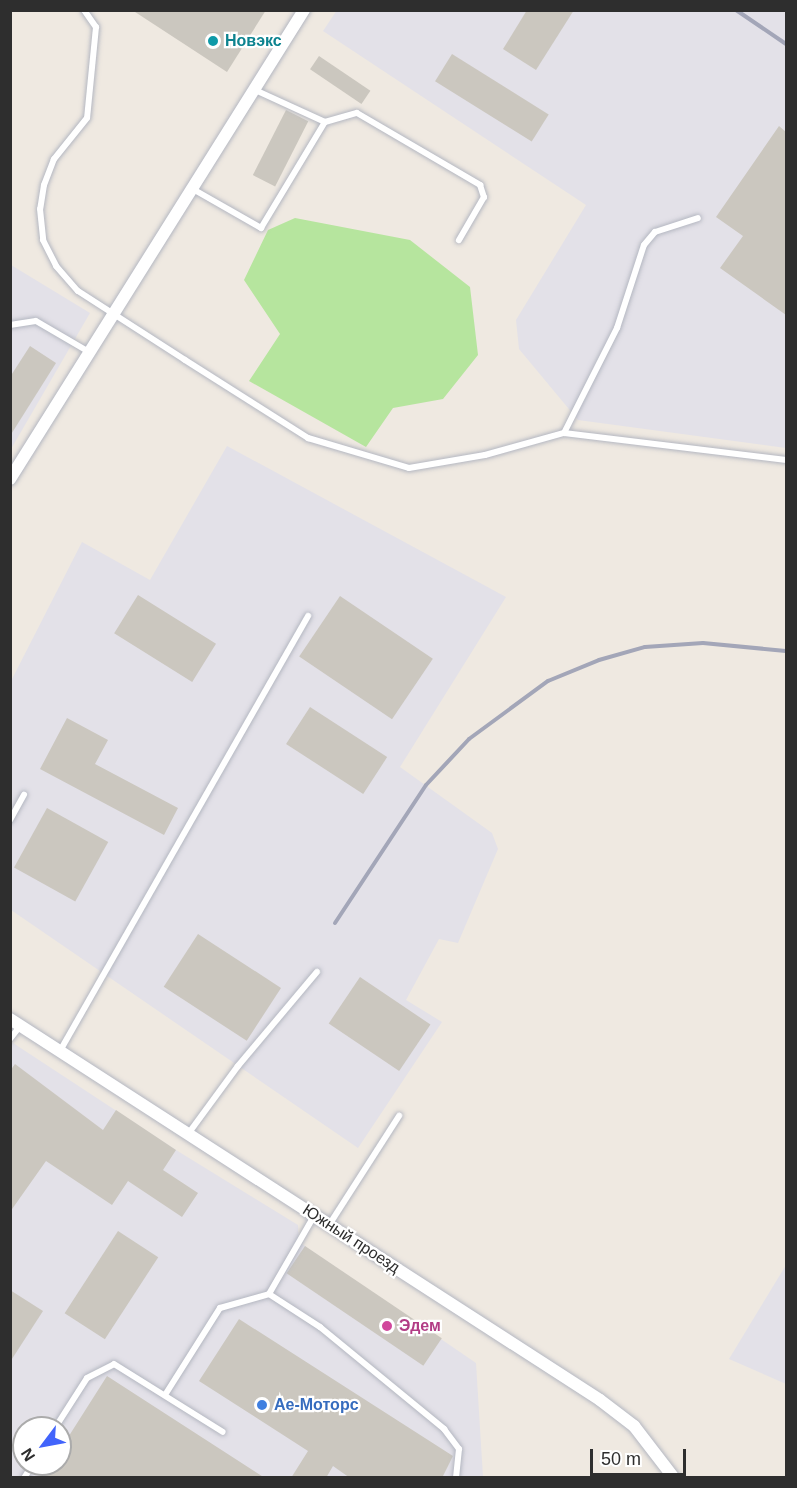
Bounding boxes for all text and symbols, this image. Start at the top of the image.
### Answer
place label: Новэкс [225,31,282,51]
marker: Новэкс [206,34,220,48]
street label: Южный проезд [299,1200,403,1278]
place label: Эдем [399,1316,441,1336]
marker: Эдем [380,1319,394,1333]
place label: Ае-Моторс [274,1395,359,1415]
marker: Ае-Моторс [255,1398,269,1412]
north arrow [12,1416,72,1476]
scale bar [593,1437,689,1475]
text: N [18,1445,38,1464]
text: 50 m [601,1449,641,1469]

